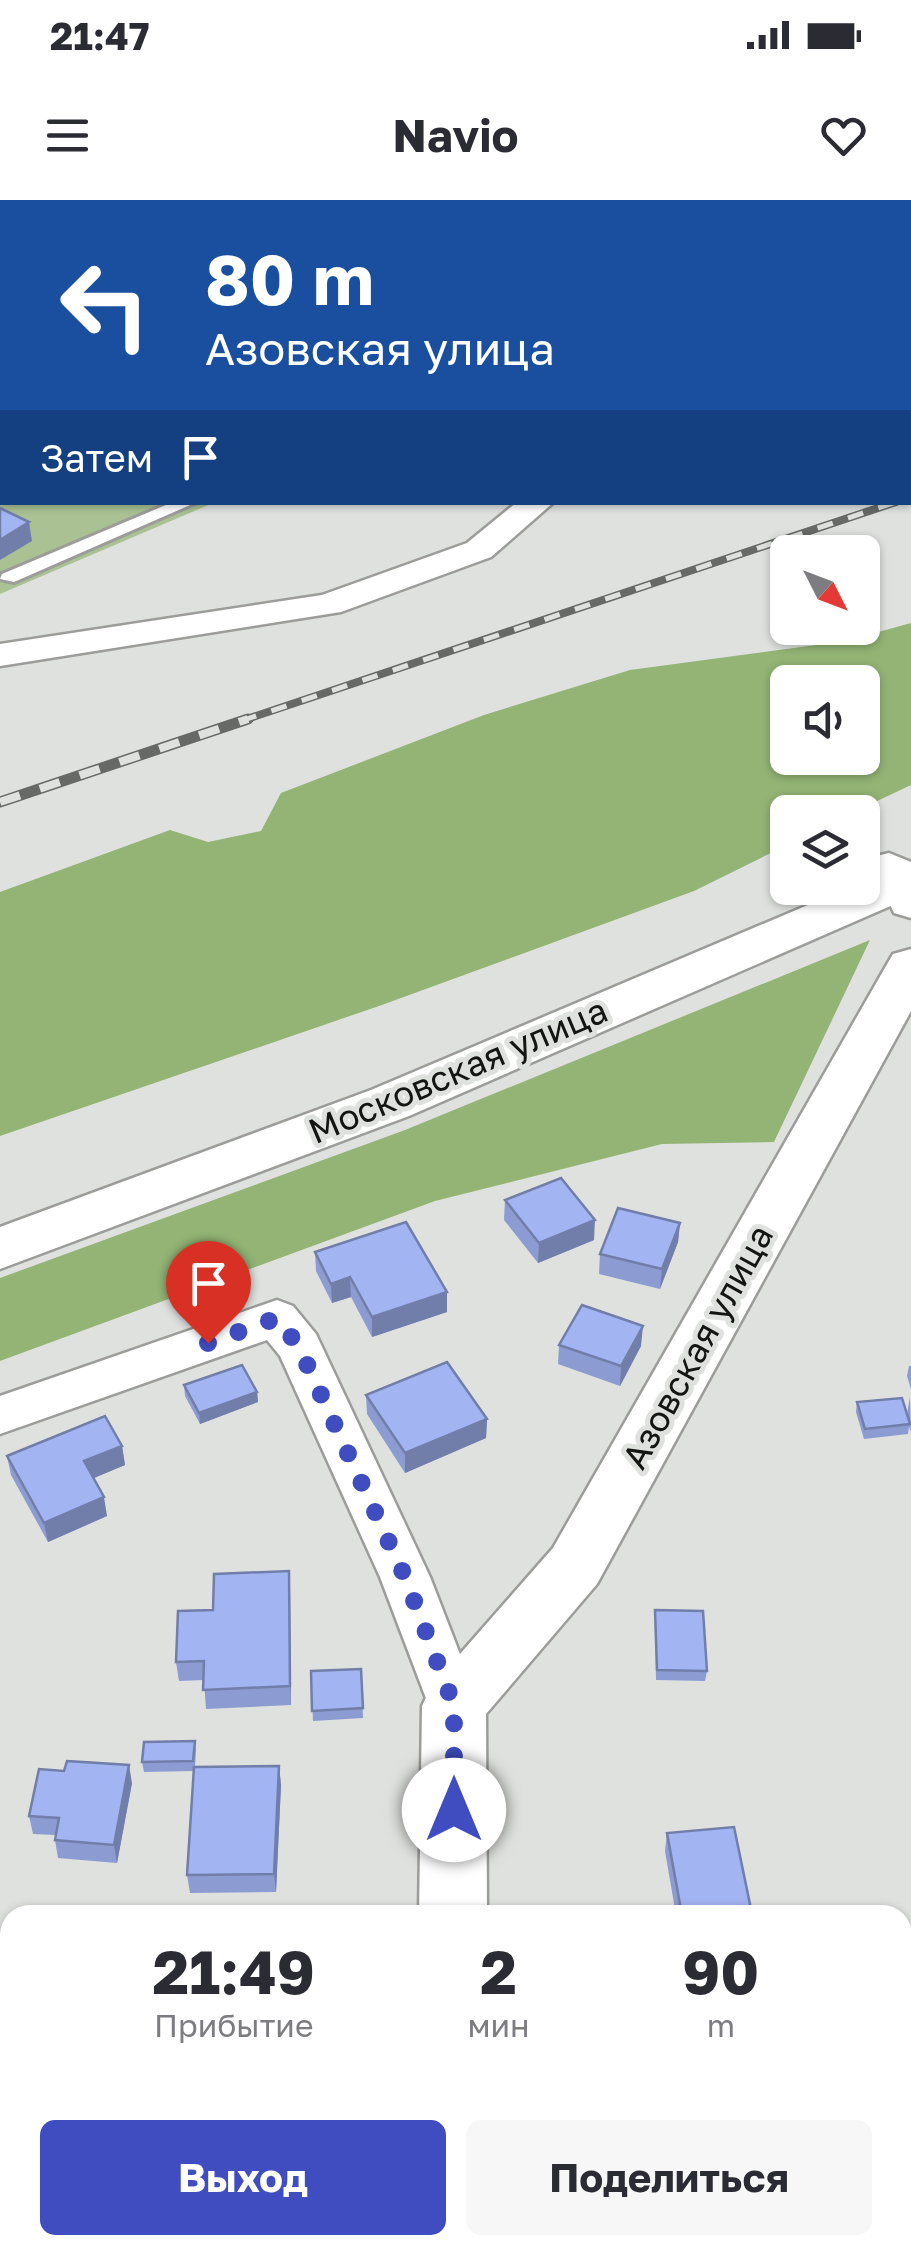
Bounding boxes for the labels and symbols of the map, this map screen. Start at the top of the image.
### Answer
north arrow [770,535,880,645]
street label: Московская улица [302,988,613,1152]
street label: Азовская улица [613,1217,781,1476]
pin [166,1241,251,1344]
position arrow [402,1758,506,1862]

